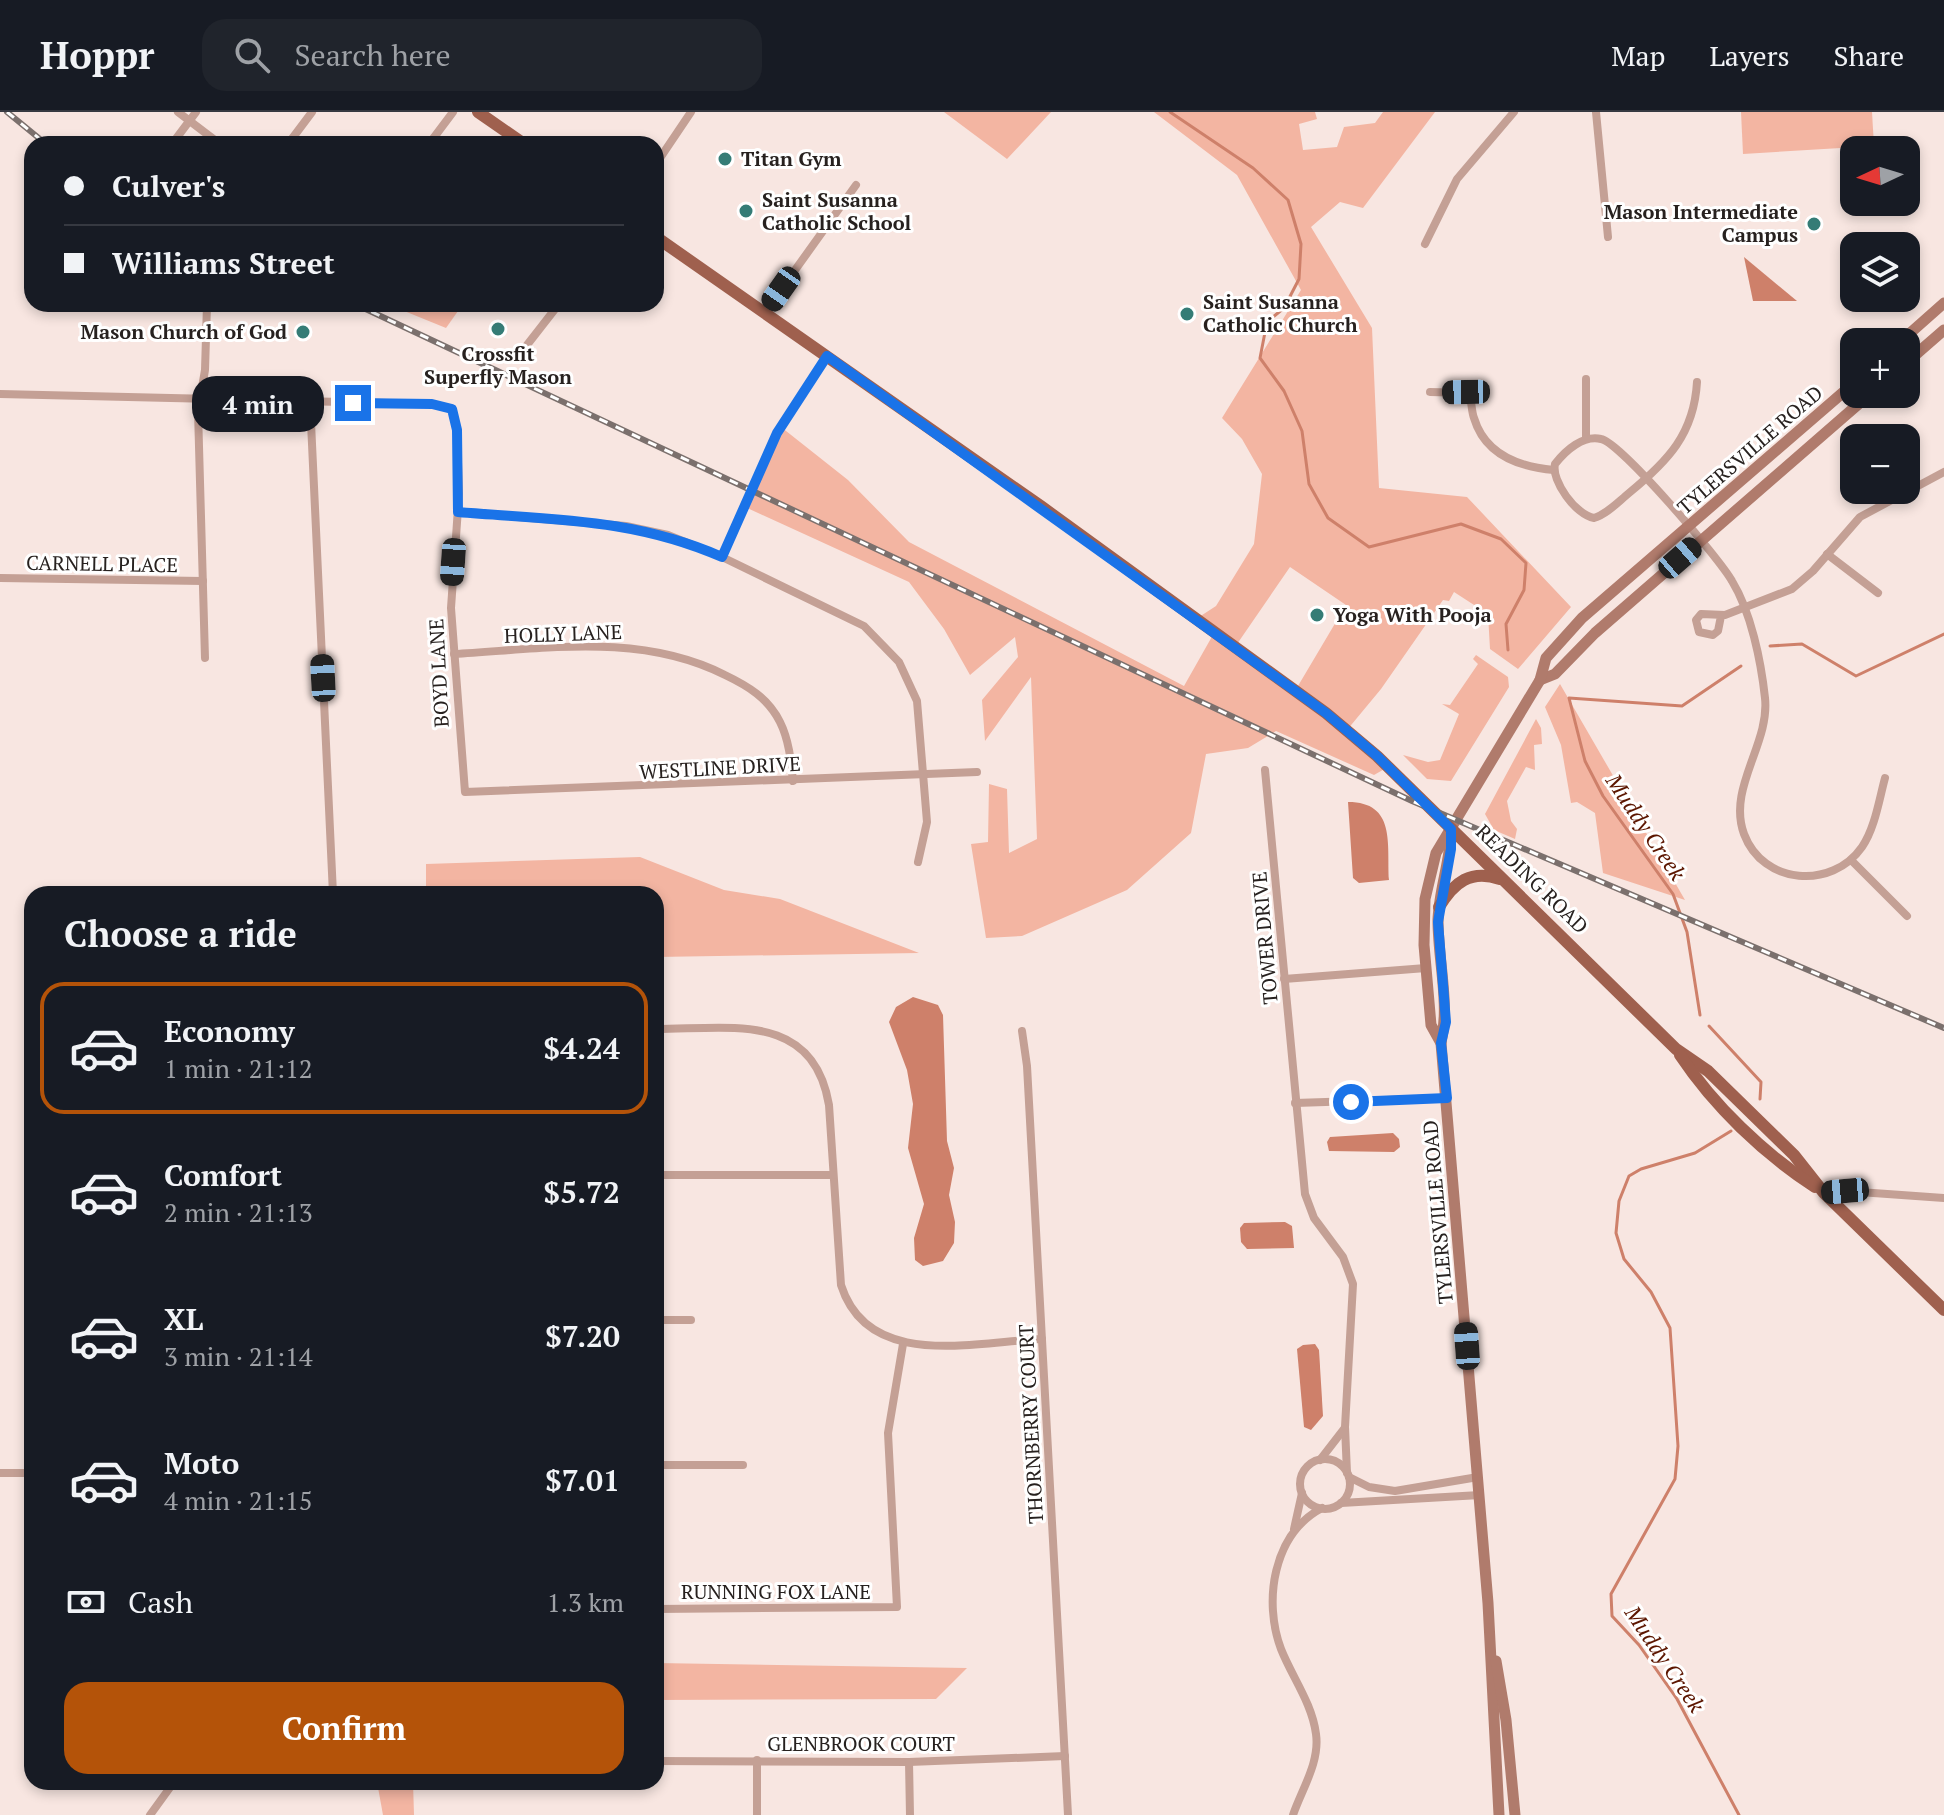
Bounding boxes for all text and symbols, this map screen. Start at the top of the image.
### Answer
search box [202,19,762,91]
text: Hoppr [40,30,154,80]
icon: search [230,33,274,77]
text: Search here [294,35,451,75]
text: Map [1611,37,1665,74]
text: Layers [1709,37,1790,74]
text: Share [1834,37,1904,74]
north arrow [1840,136,1920,216]
map controls [1840,136,1920,504]
place label: Titan Gym [741,145,842,172]
marker: Titan Gym [716,150,734,168]
text: Culver's [112,166,225,206]
place label: Saint Susanna Catholic School [762,186,912,236]
place label: Mason Intermediate Campus [1604,198,1798,248]
marker: Saint Susanna Catholic School [737,202,755,220]
marker: Mason Intermediate Campus [1805,215,1823,233]
button: layers [1840,232,1920,312]
text: Williams Street [112,243,335,283]
car [757,262,805,316]
place label: Saint Susanna Catholic Church [1203,288,1358,338]
marker: Saint Susanna Catholic Church [1178,305,1196,323]
place label: Mason Church of God [81,318,287,345]
marker: Crossfit Superfly Mason [489,320,507,338]
marker: Mason Church of God [294,323,312,341]
button: + [1840,328,1920,408]
place label: Crossfit Superfly Mason [424,340,572,390]
callout: 4 min [193,375,325,431]
street label: TYLERSVILLE ROAD [1671,379,1828,520]
car [1442,380,1490,404]
route end [335,385,371,421]
text: 4 min [222,387,294,421]
button: − [1840,424,1920,504]
car [1654,533,1706,583]
car [439,537,467,587]
street label: CARNELL PLACE [26,549,178,578]
place label: Yoga With Pooja [1333,601,1492,628]
marker: Yoga With Pooja [1308,606,1326,624]
street label: BOYD LANE [422,618,455,728]
street label: HOLLY LANE [503,618,622,649]
car [310,653,336,703]
street label: WESTLINE DRIVE [638,750,801,785]
water label: Muddy Creek [1600,767,1693,886]
street label: READING ROAD [1470,818,1594,939]
street label: TOWER DRIVE [1245,870,1284,1006]
text: Choose a ride [64,910,297,957]
text: Economy [164,1011,295,1051]
icon: car [68,1012,140,1084]
text: $4.24 [543,1028,620,1068]
text: 1 min · 21:12 [164,1051,313,1085]
route start [1333,1084,1369,1120]
street label: TYLERSVILLE ROAD [1416,1119,1459,1305]
text: Comfort [164,1155,282,1195]
icon: car [68,1156,140,1228]
text: $5.72 [543,1172,620,1212]
car [1820,1177,1870,1205]
text: 2 min · 21:13 [164,1195,313,1229]
text: XL [164,1299,203,1339]
icon: car [68,1300,140,1372]
text: $7.20 [545,1316,620,1356]
car [1453,1321,1481,1371]
street label: THORNBERRY COURT [1012,1324,1049,1525]
text: 3 min · 21:14 [164,1339,313,1373]
text: Moto [164,1443,239,1483]
icon: car [68,1444,140,1516]
text: $7.01 [545,1460,620,1500]
text: 4 min · 21:15 [164,1483,313,1517]
street label: RUNNING FOX LANE [681,1578,871,1605]
icon: cash [64,1580,108,1624]
text: Cash [128,1582,193,1622]
text: 1.3 km [547,1585,624,1619]
water label: Muddy Creek [1619,1599,1712,1718]
button: Confirm [64,1682,624,1774]
street label: GLENBROOK COURT [767,1730,955,1757]

